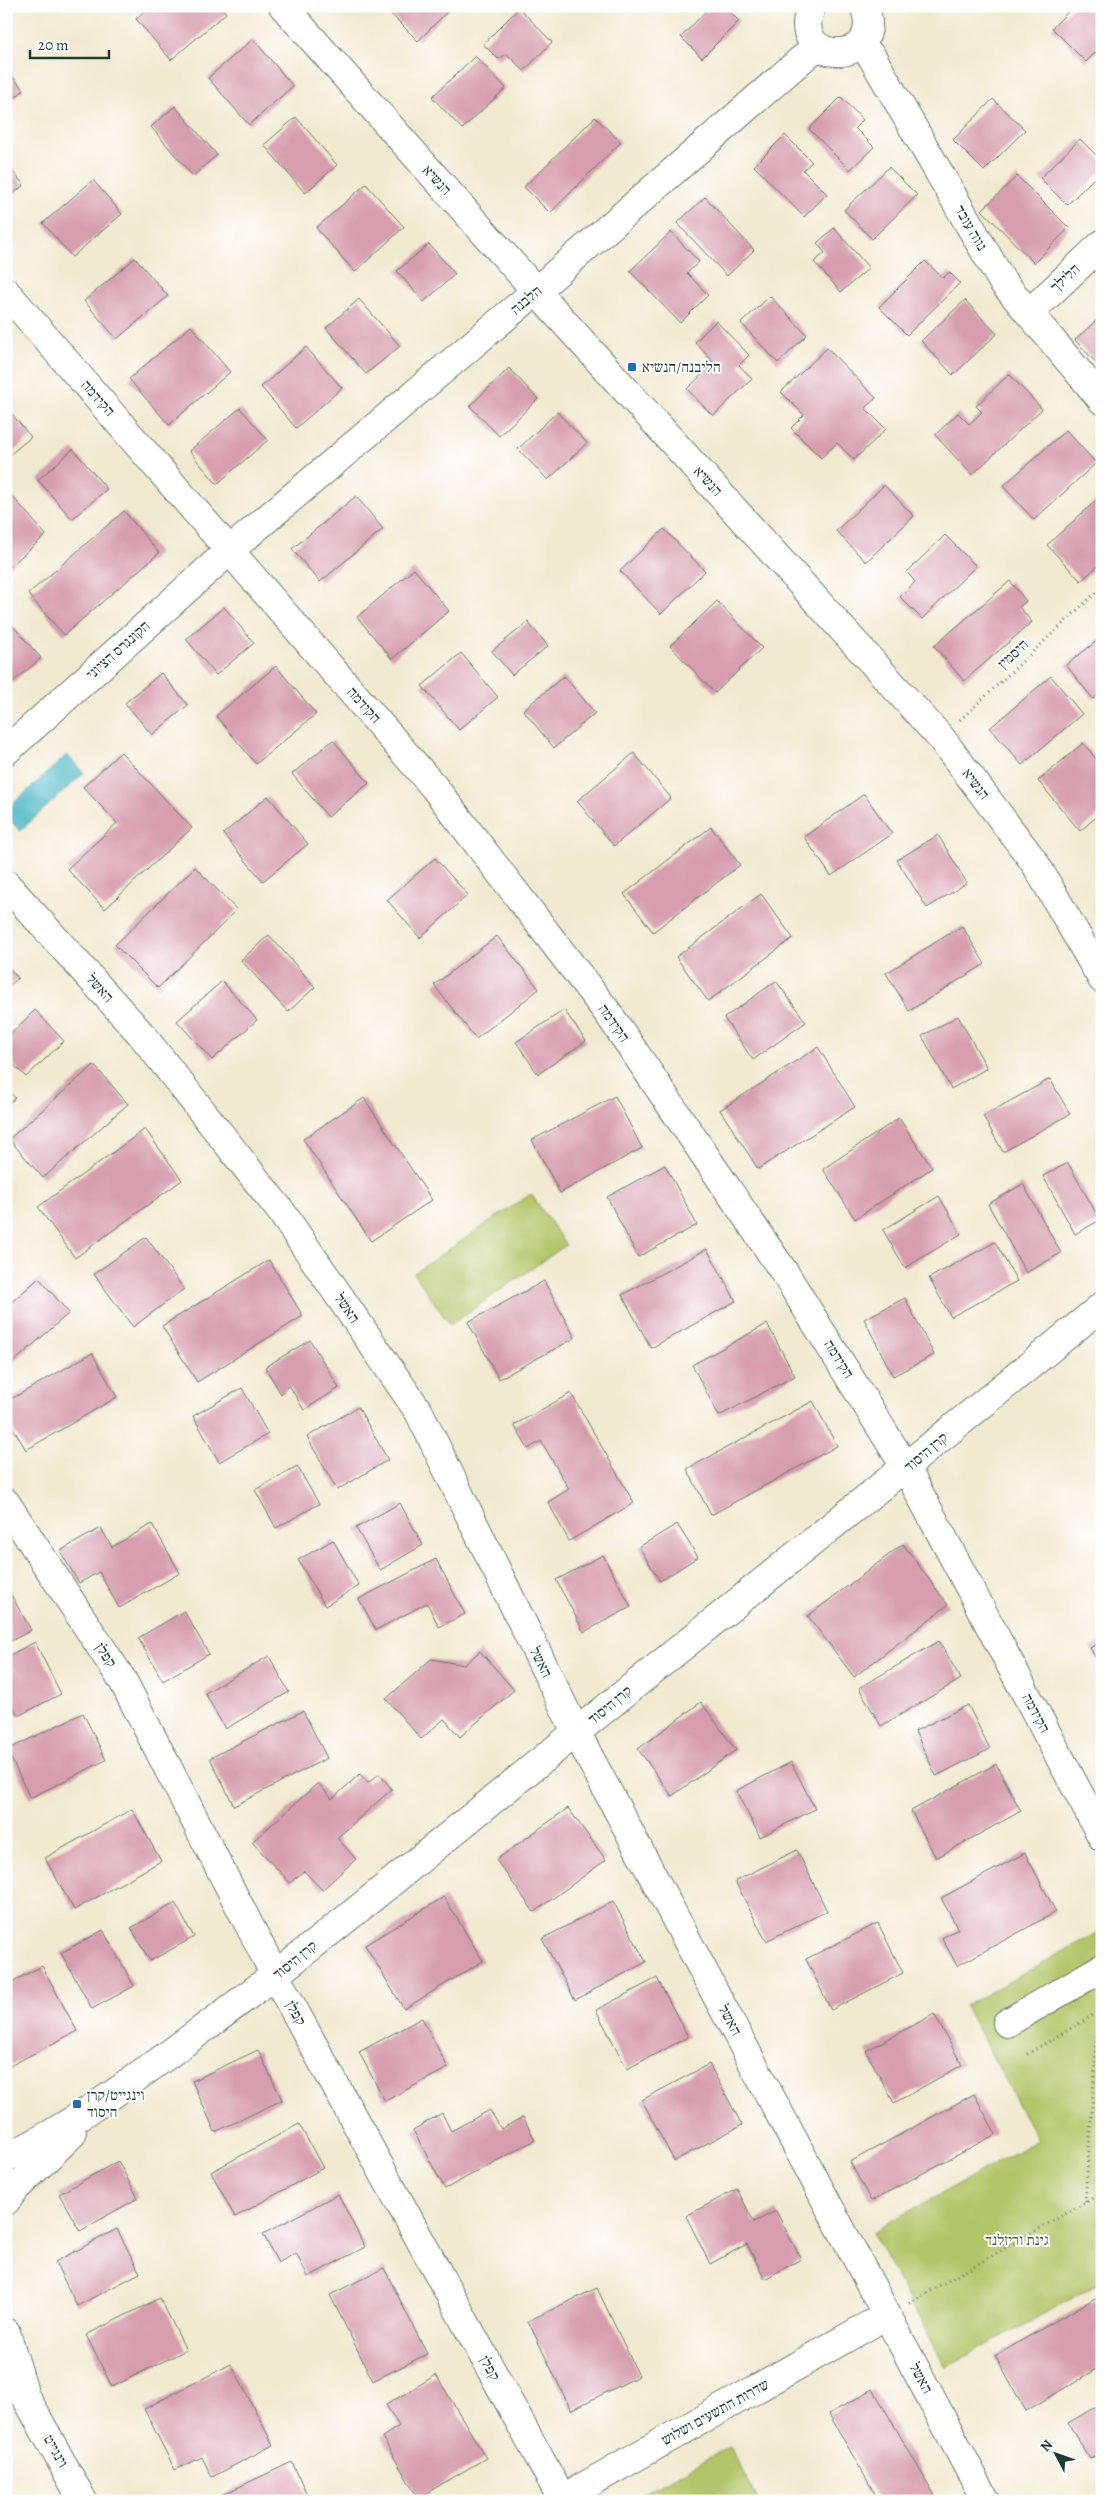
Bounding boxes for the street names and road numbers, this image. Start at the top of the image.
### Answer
street label: הנשיא [418,161,456,199]
street label: נווה עובד [950,202,992,254]
street label: הלילך [1046,259,1084,297]
street label: הלבנה [506,281,546,319]
street label: הקידמה [77,375,119,421]
street label: הנשיא [689,462,727,500]
street label: הקונגרס הציוני [82,616,154,684]
street label: היסמין [993,635,1033,673]
street label: הקידמה [343,682,385,728]
street label: הנשיא [958,764,994,804]
street label: האשל [82,969,118,1007]
street label: הקידמה [594,1000,634,1046]
street label: האשל [330,1289,364,1327]
street label: הקידמה [819,1336,859,1382]
street label: קרן היסוד [900,1428,952,1476]
street label: קפלן [91,1639,121,1671]
street label: האשל [525,1643,557,1681]
street label: קרן היסוד [584,1681,636,1729]
street label: הקידמה [1017,1690,1055,1736]
street label: קרן היסוד [269,1936,321,1984]
street label: קפלן [281,1997,311,2029]
street label: האשל [714,2001,746,2039]
street label: קפלן [475,2352,505,2384]
street label: האשל [905,2359,937,2397]
street label: שדרות התשעים ושלוש [658,2374,772,2450]
street label: וינגייט [39,2431,73,2471]

